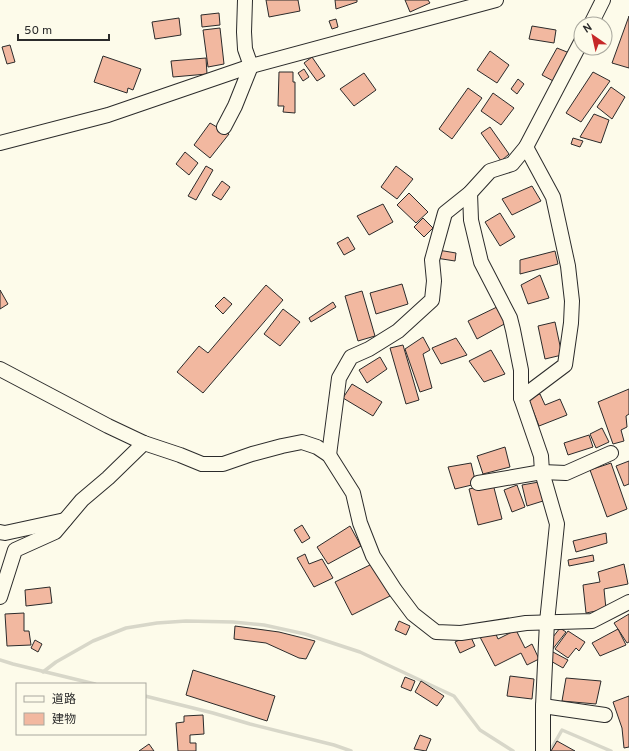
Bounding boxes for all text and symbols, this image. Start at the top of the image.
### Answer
scale bar [18,16,109,42]
north arrow [573,16,613,56]
text: N [581,21,595,37]
text: 50 m [24,23,52,39]
legend [16,683,146,735]
text: 道路 [52,692,76,708]
text: 建物 [52,712,76,728]

